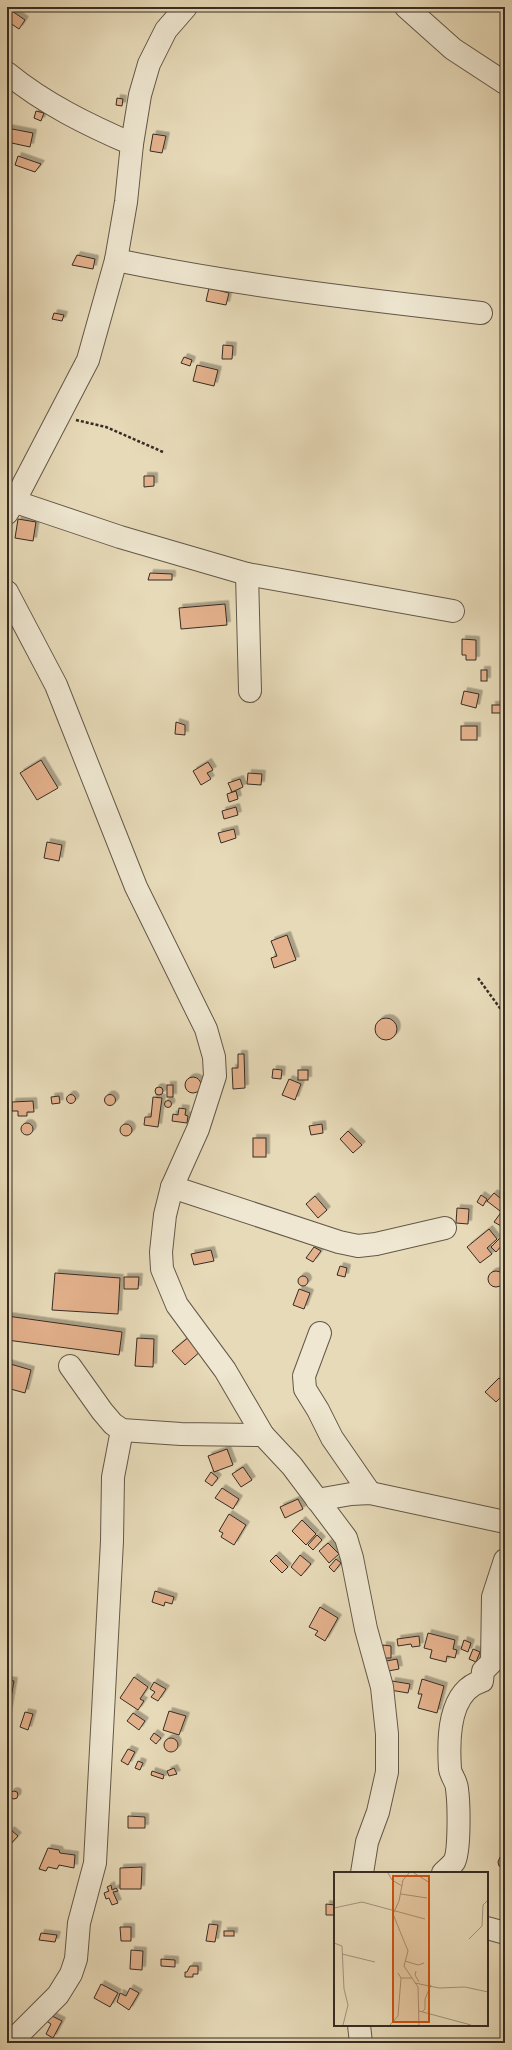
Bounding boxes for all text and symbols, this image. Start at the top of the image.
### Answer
inset map [334,1872,488,2026]

